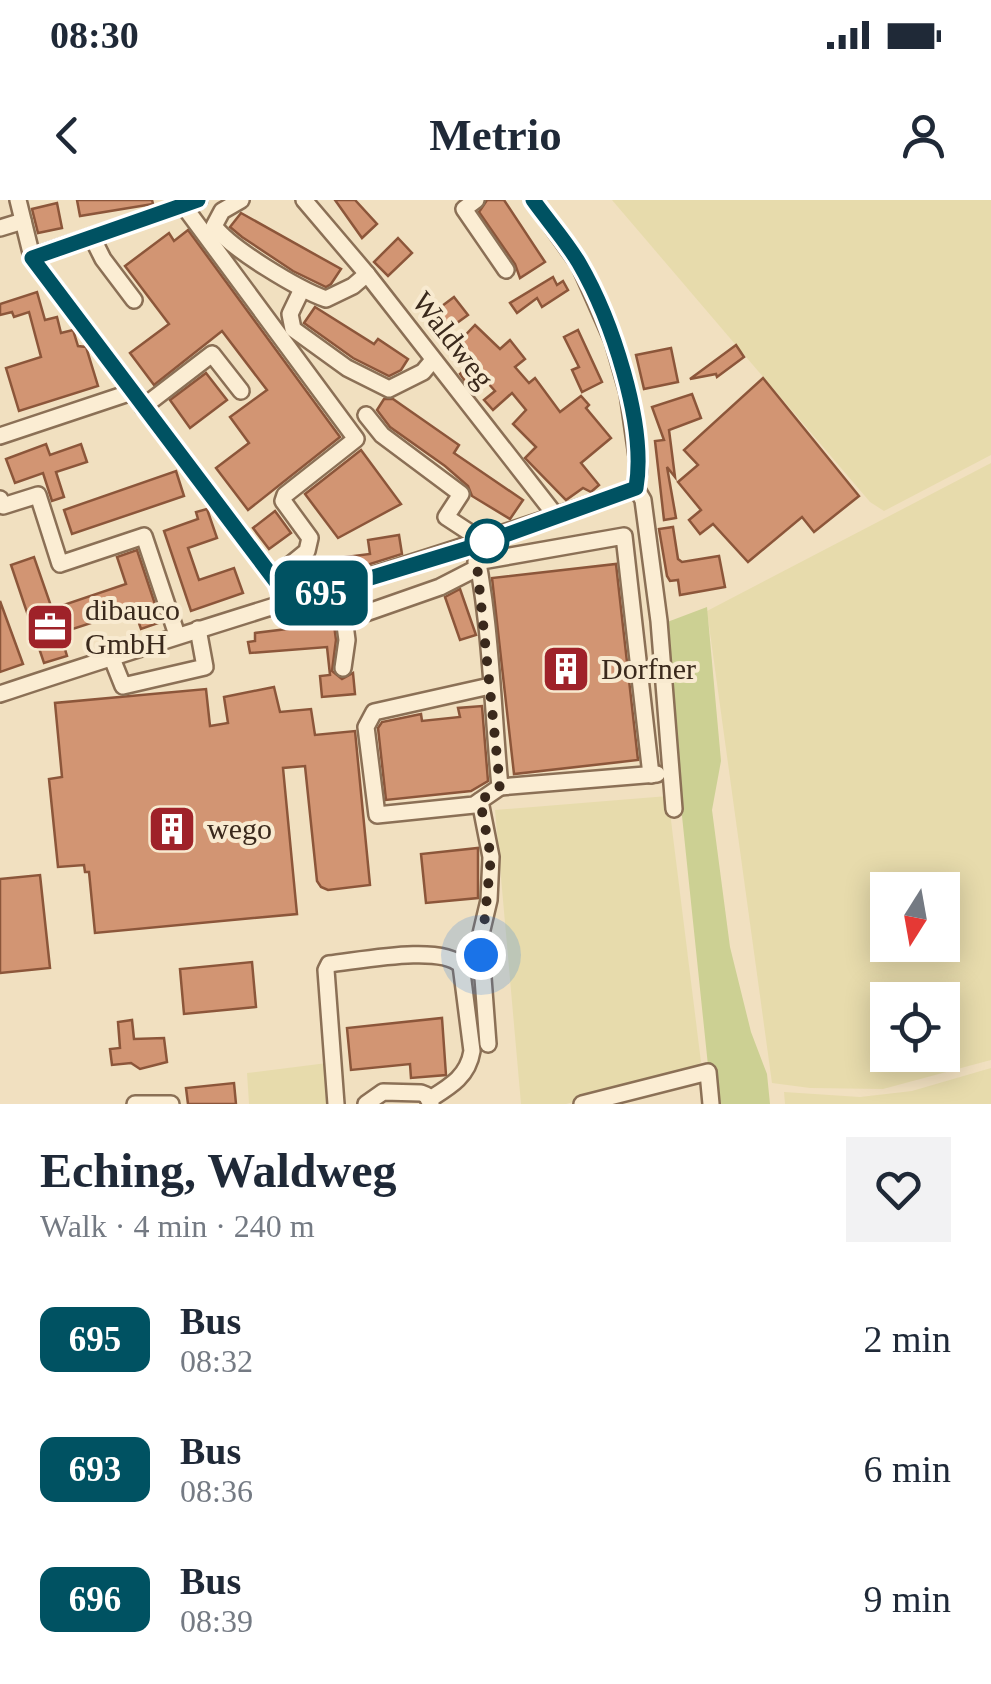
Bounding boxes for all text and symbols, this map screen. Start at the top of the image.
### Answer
text: 08:30 [50,14,139,56]
icon: back [40,108,95,163]
icon: person [896,108,951,163]
text: Metrio [429,110,562,160]
street label: Waldweg [406,285,501,394]
unlabelled marker [466,520,508,562]
line badge: 695 [264,560,378,626]
text: 695 [295,574,347,613]
place label: dibauco GmbH [85,593,180,660]
office icon: dibauco GmbH [24,601,76,653]
building icon: Dorfner [540,643,592,695]
place label: Dorfner [601,652,696,685]
building icon: wego [146,803,198,855]
place label: wego [207,812,272,845]
north arrow [870,872,960,962]
map controls [870,872,960,1072]
your location [456,930,506,980]
button: locate [870,982,960,1072]
button: heart [846,1137,951,1242]
text: Eching, Waldweg [40,1144,397,1197]
text: Walk · 4 min · 240 m [40,1208,315,1244]
text: Bus [180,1300,241,1342]
text: 2 min [863,1318,951,1360]
text: 695 [69,1320,121,1359]
text: 08:32 [180,1343,253,1379]
text: Bus [180,1430,241,1472]
text: 6 min [863,1448,951,1490]
text: 693 [69,1450,121,1489]
text: 08:36 [180,1473,253,1509]
text: Bus [180,1560,241,1602]
text: 9 min [863,1578,951,1620]
text: 696 [69,1580,121,1619]
text: 08:39 [180,1603,253,1639]

